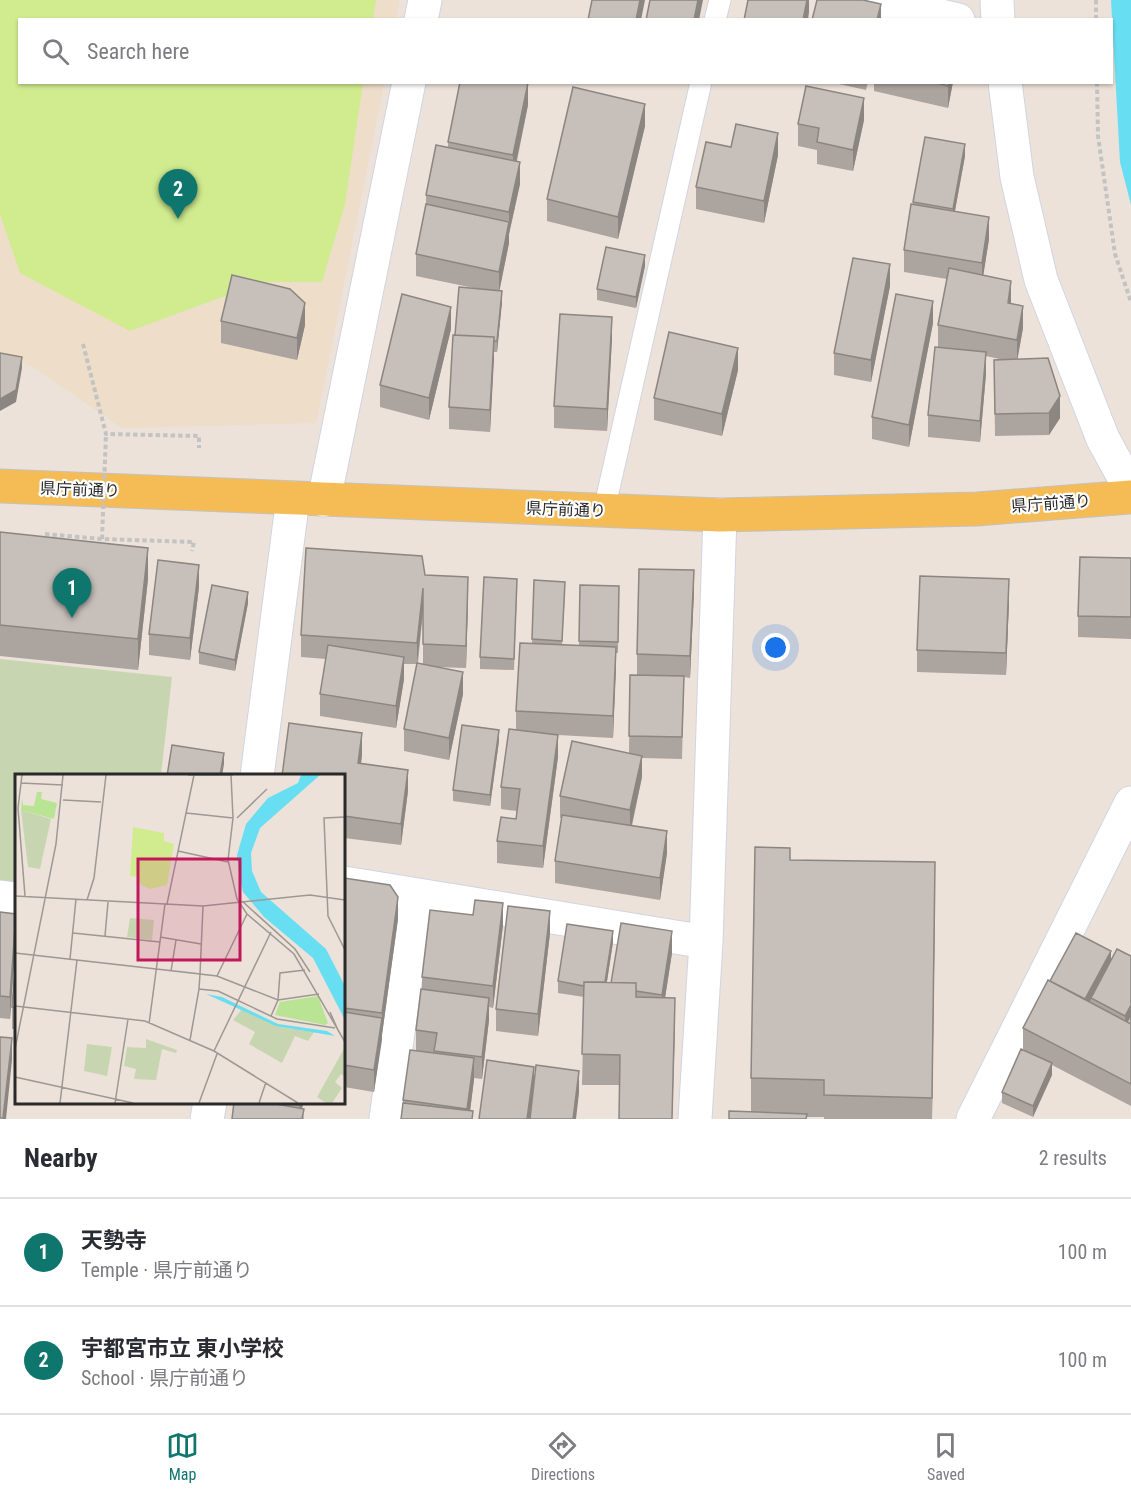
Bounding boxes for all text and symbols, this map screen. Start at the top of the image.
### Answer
search box [18,18,1113,84]
icon: search [39,35,72,68]
text: Search here [87,39,189,64]
pin: 2 [158,170,198,219]
street label: 県庁前通り [40,479,120,500]
street label: 県庁前通り [1010,491,1092,516]
street label: 県庁前通り [526,499,606,520]
pin: 1 [52,568,92,618]
your location [761,633,790,662]
inset map [15,774,345,1104]
text: Nearby [24,1143,98,1173]
text: 2 results [1039,1146,1107,1170]
text: 天勢寺 [81,1228,147,1253]
text: 1 [38,1240,49,1264]
text: 100 m [1058,1240,1107,1264]
text: Temple · 県庁前通り [81,1258,253,1282]
text: 宇都宮市立 東小学校 [81,1336,284,1361]
text: 2 [38,1348,49,1372]
text: 100 m [1058,1348,1107,1372]
text: School · 県庁前通り [81,1366,249,1390]
tab: Map [166,1429,199,1484]
tab: Directions [531,1429,595,1484]
tab: Saved [927,1429,965,1484]

